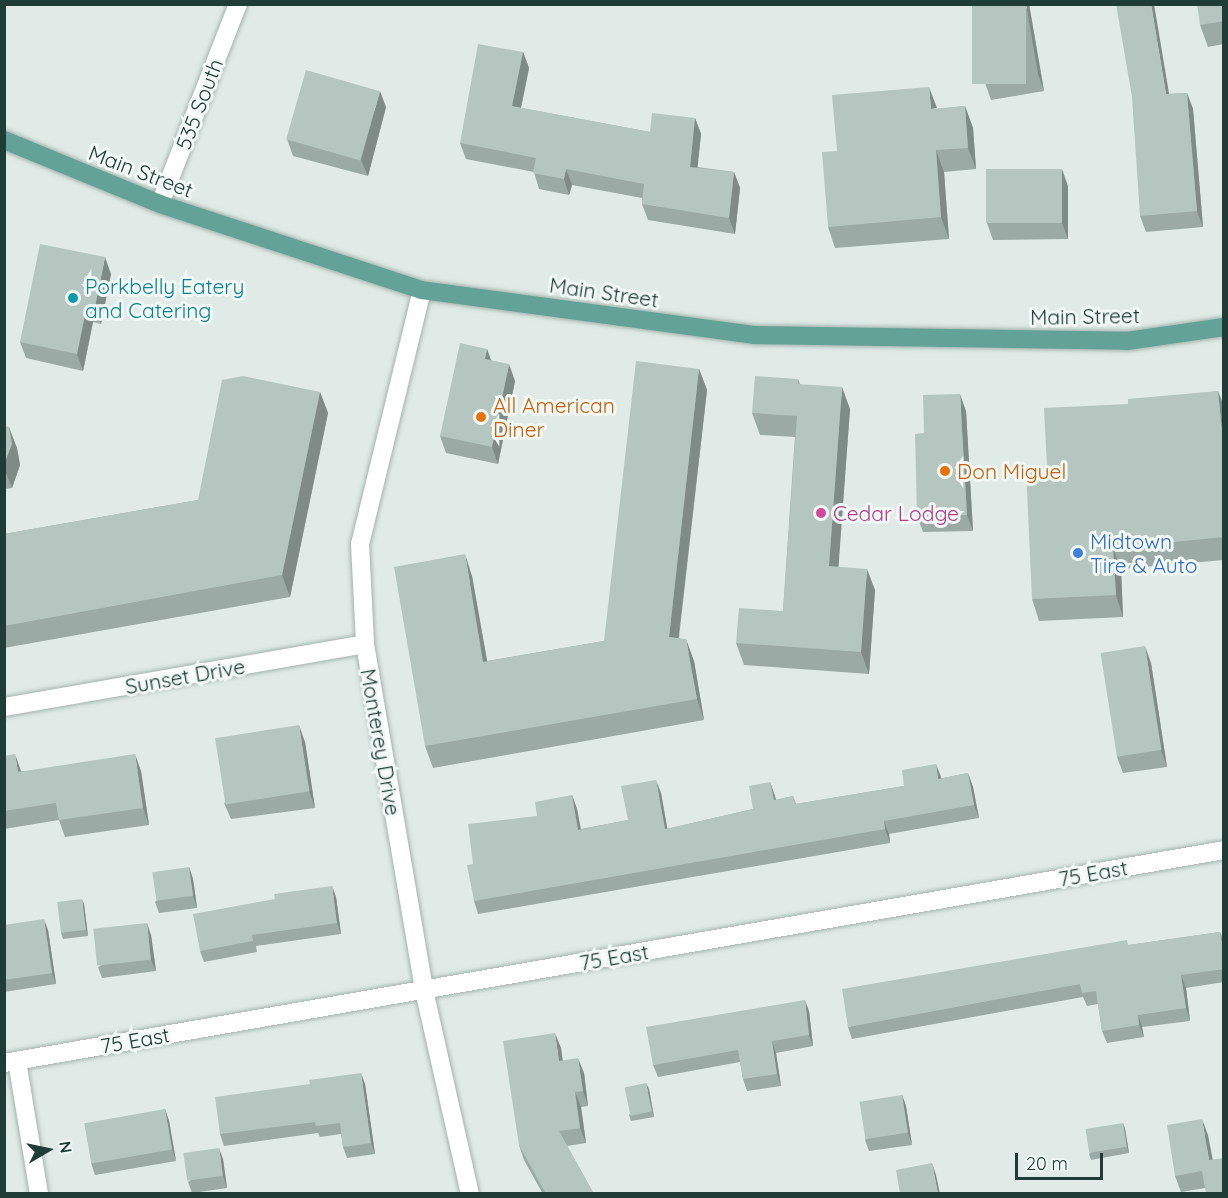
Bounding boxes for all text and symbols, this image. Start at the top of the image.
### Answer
street label: 535 South [170,55,228,153]
street label: Main Street [85,140,197,202]
street label: Main Street [548,272,660,312]
place label: Porkbelly Eatery and Catering [85,273,244,323]
marker: Porkbelly Eatery and Catering [66,291,80,305]
street label: Main Street [1030,302,1140,330]
place label: All American Diner [493,392,615,442]
marker: All American Diner [474,410,488,424]
place label: Don Miguel [957,458,1066,484]
marker: Don Miguel [938,464,952,478]
place label: Cedar Lodge [833,500,959,526]
marker: Cedar Lodge [814,506,828,520]
place label: Midtown Tire & Auto [1090,528,1197,578]
marker: Midtown Tire & Auto [1071,546,1085,560]
street label: Sunset Drive [123,653,247,699]
street label: Monterey Drive [356,667,406,817]
street label: 75 East [1057,855,1129,891]
street label: 75 East [578,939,650,975]
street label: 75 East [99,1022,171,1058]
north arrow [18,1120,78,1180]
text: N [55,1140,77,1155]
scale bar [1018,1141,1106,1179]
text: 20 m [1026,1152,1068,1175]

